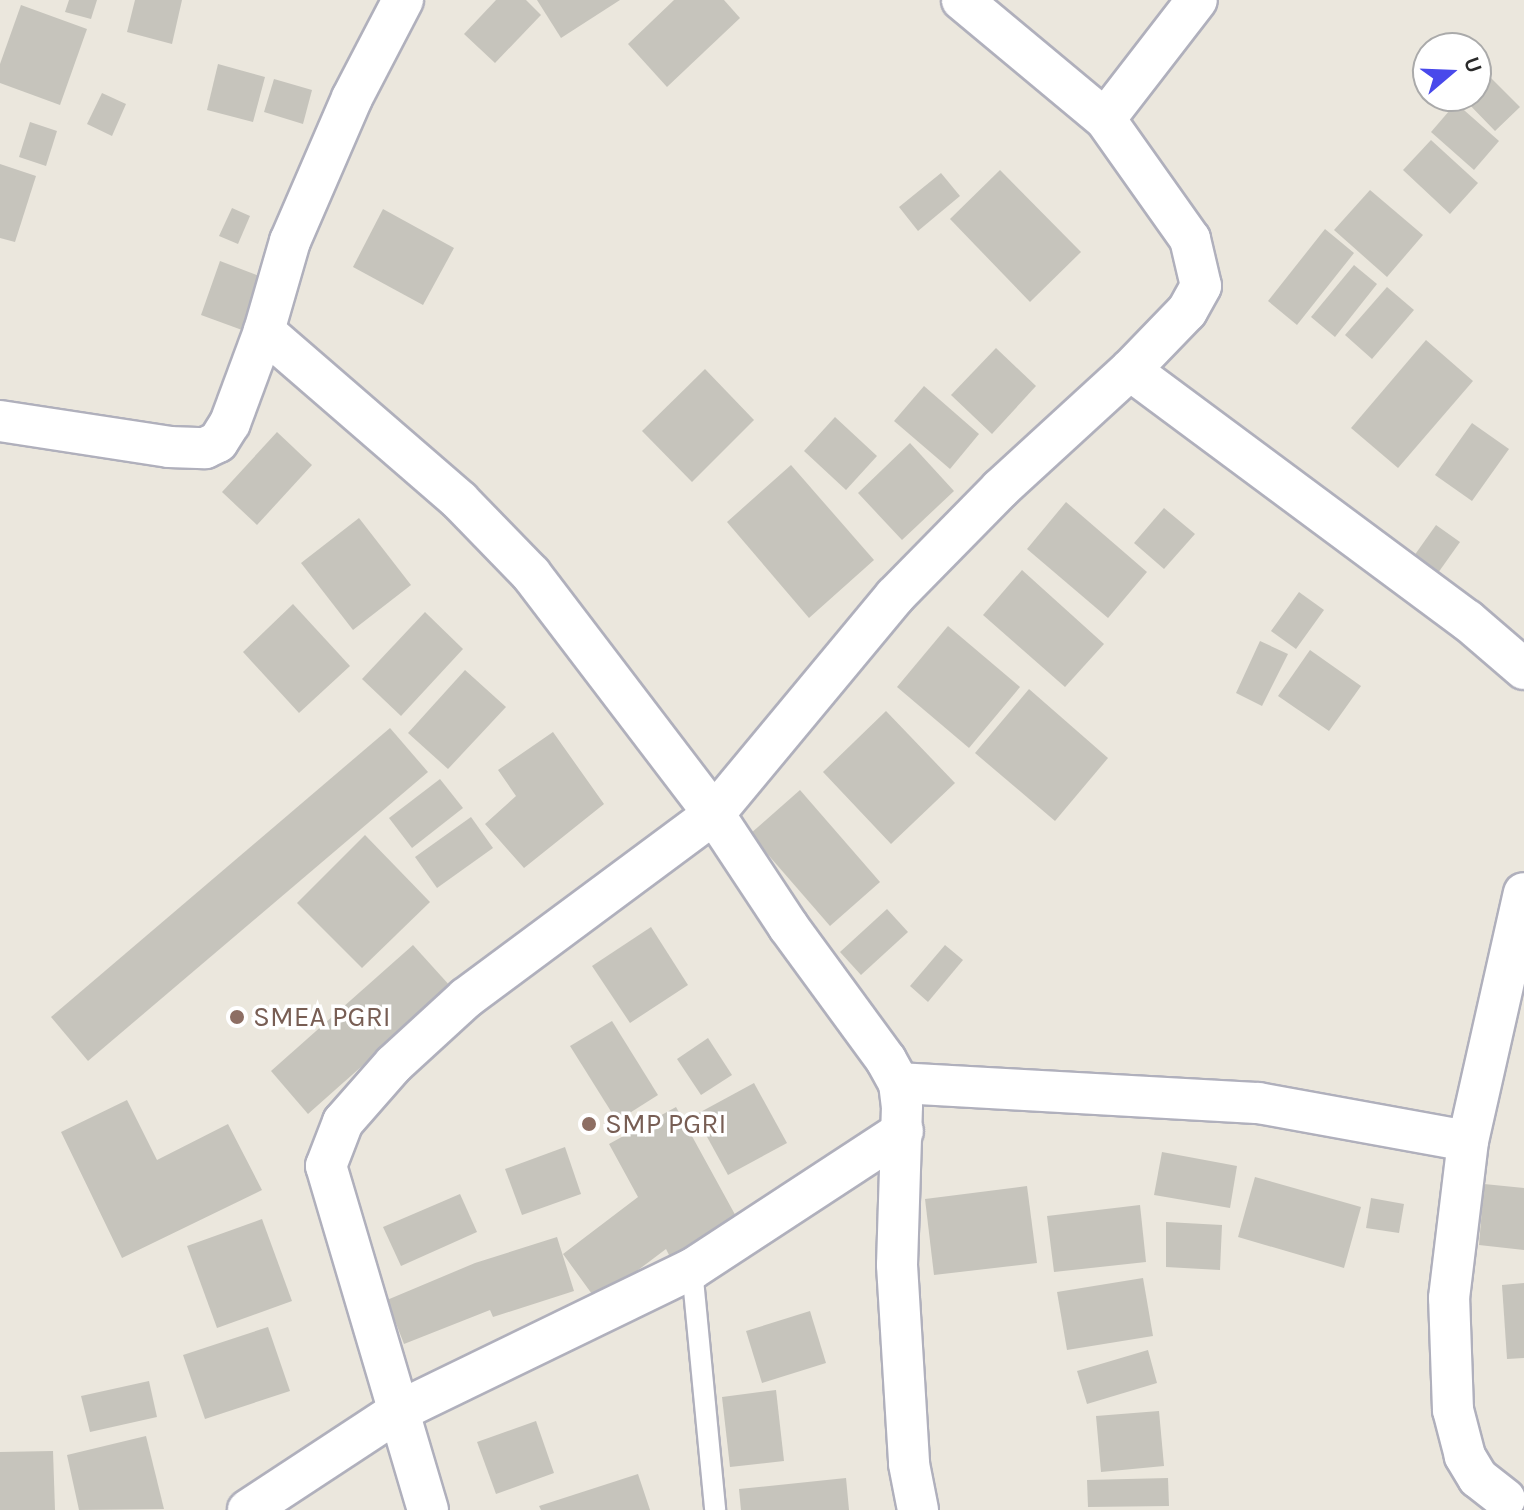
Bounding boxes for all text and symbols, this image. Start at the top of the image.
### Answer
north arrow [1412,32,1492,112]
text: U [1458,53,1488,76]
place label: SMEA PGRI [253,1000,391,1034]
marker: SMEA PGRI [228,1008,246,1026]
place label: SMP PGRI [605,1107,726,1141]
marker: SMP PGRI [580,1115,598,1133]

